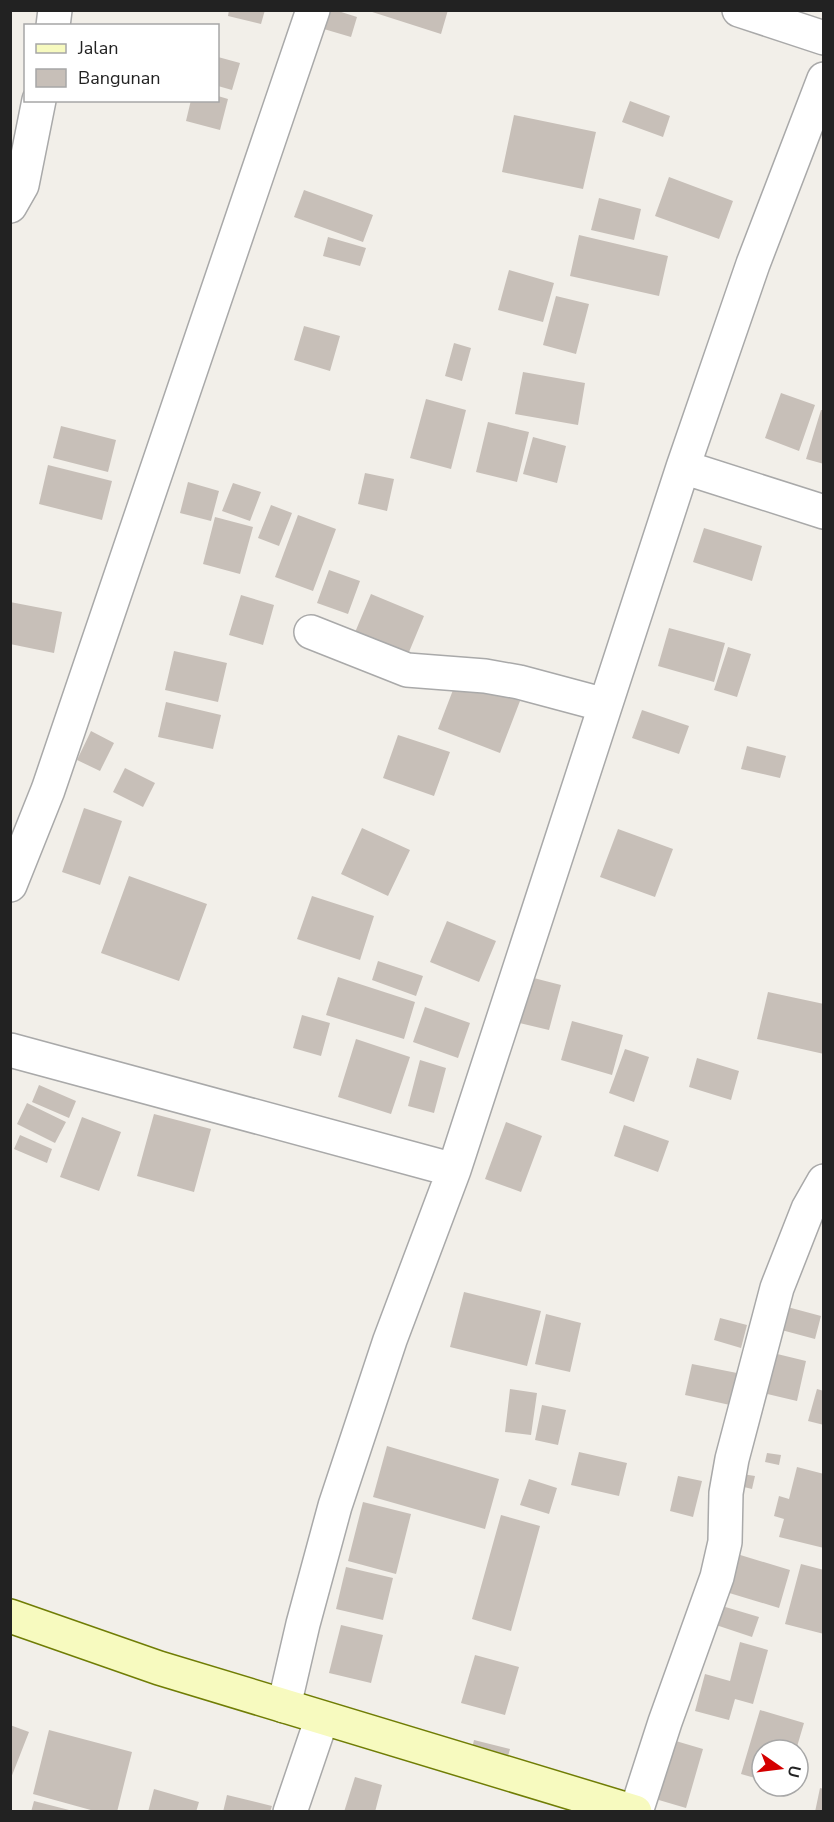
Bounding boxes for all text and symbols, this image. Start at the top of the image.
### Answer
legend [24,24,219,102]
text: Jalan [77,36,118,60]
text: Bangunan [78,66,161,90]
north arrow [750,1738,810,1798]
text: U [781,1763,806,1780]

